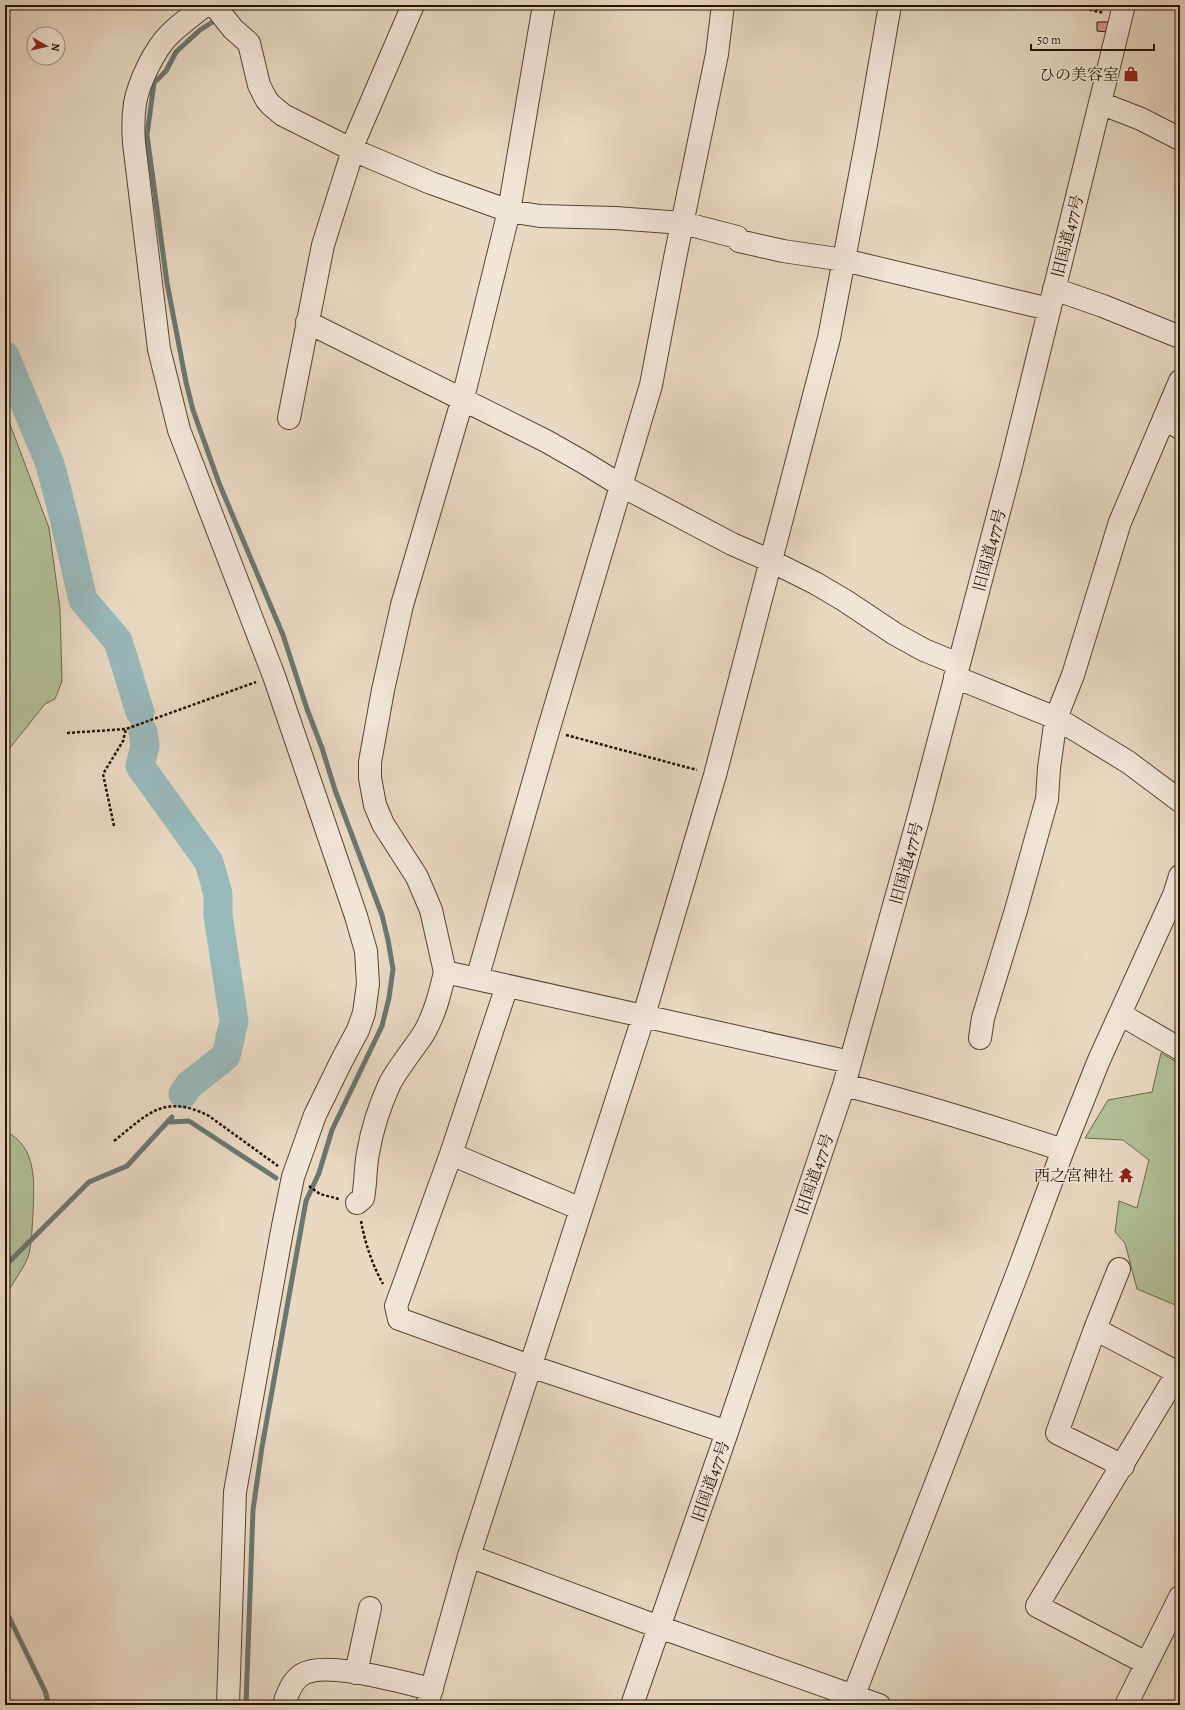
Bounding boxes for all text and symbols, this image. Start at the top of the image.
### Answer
north arrow [26,26,66,66]
scale bar [1031,26,1154,52]
text: 50 m [1037,32,1061,48]
text: N [47,42,63,52]
place label: ひの美容室 [1039,64,1119,86]
shop icon: ひの美容室 [1122,65,1140,83]
street label: 旧国道477号 [1047,192,1089,280]
street label: 旧国道477号 [968,507,1012,594]
street label: 旧国道477号 [885,820,929,907]
street label: 旧国道477号 [791,1131,839,1218]
place label: 西之宮神社 [1034,1165,1114,1187]
temple icon: 西之宮神社 [1117,1166,1135,1184]
street label: 旧国道477号 [687,1438,735,1525]

